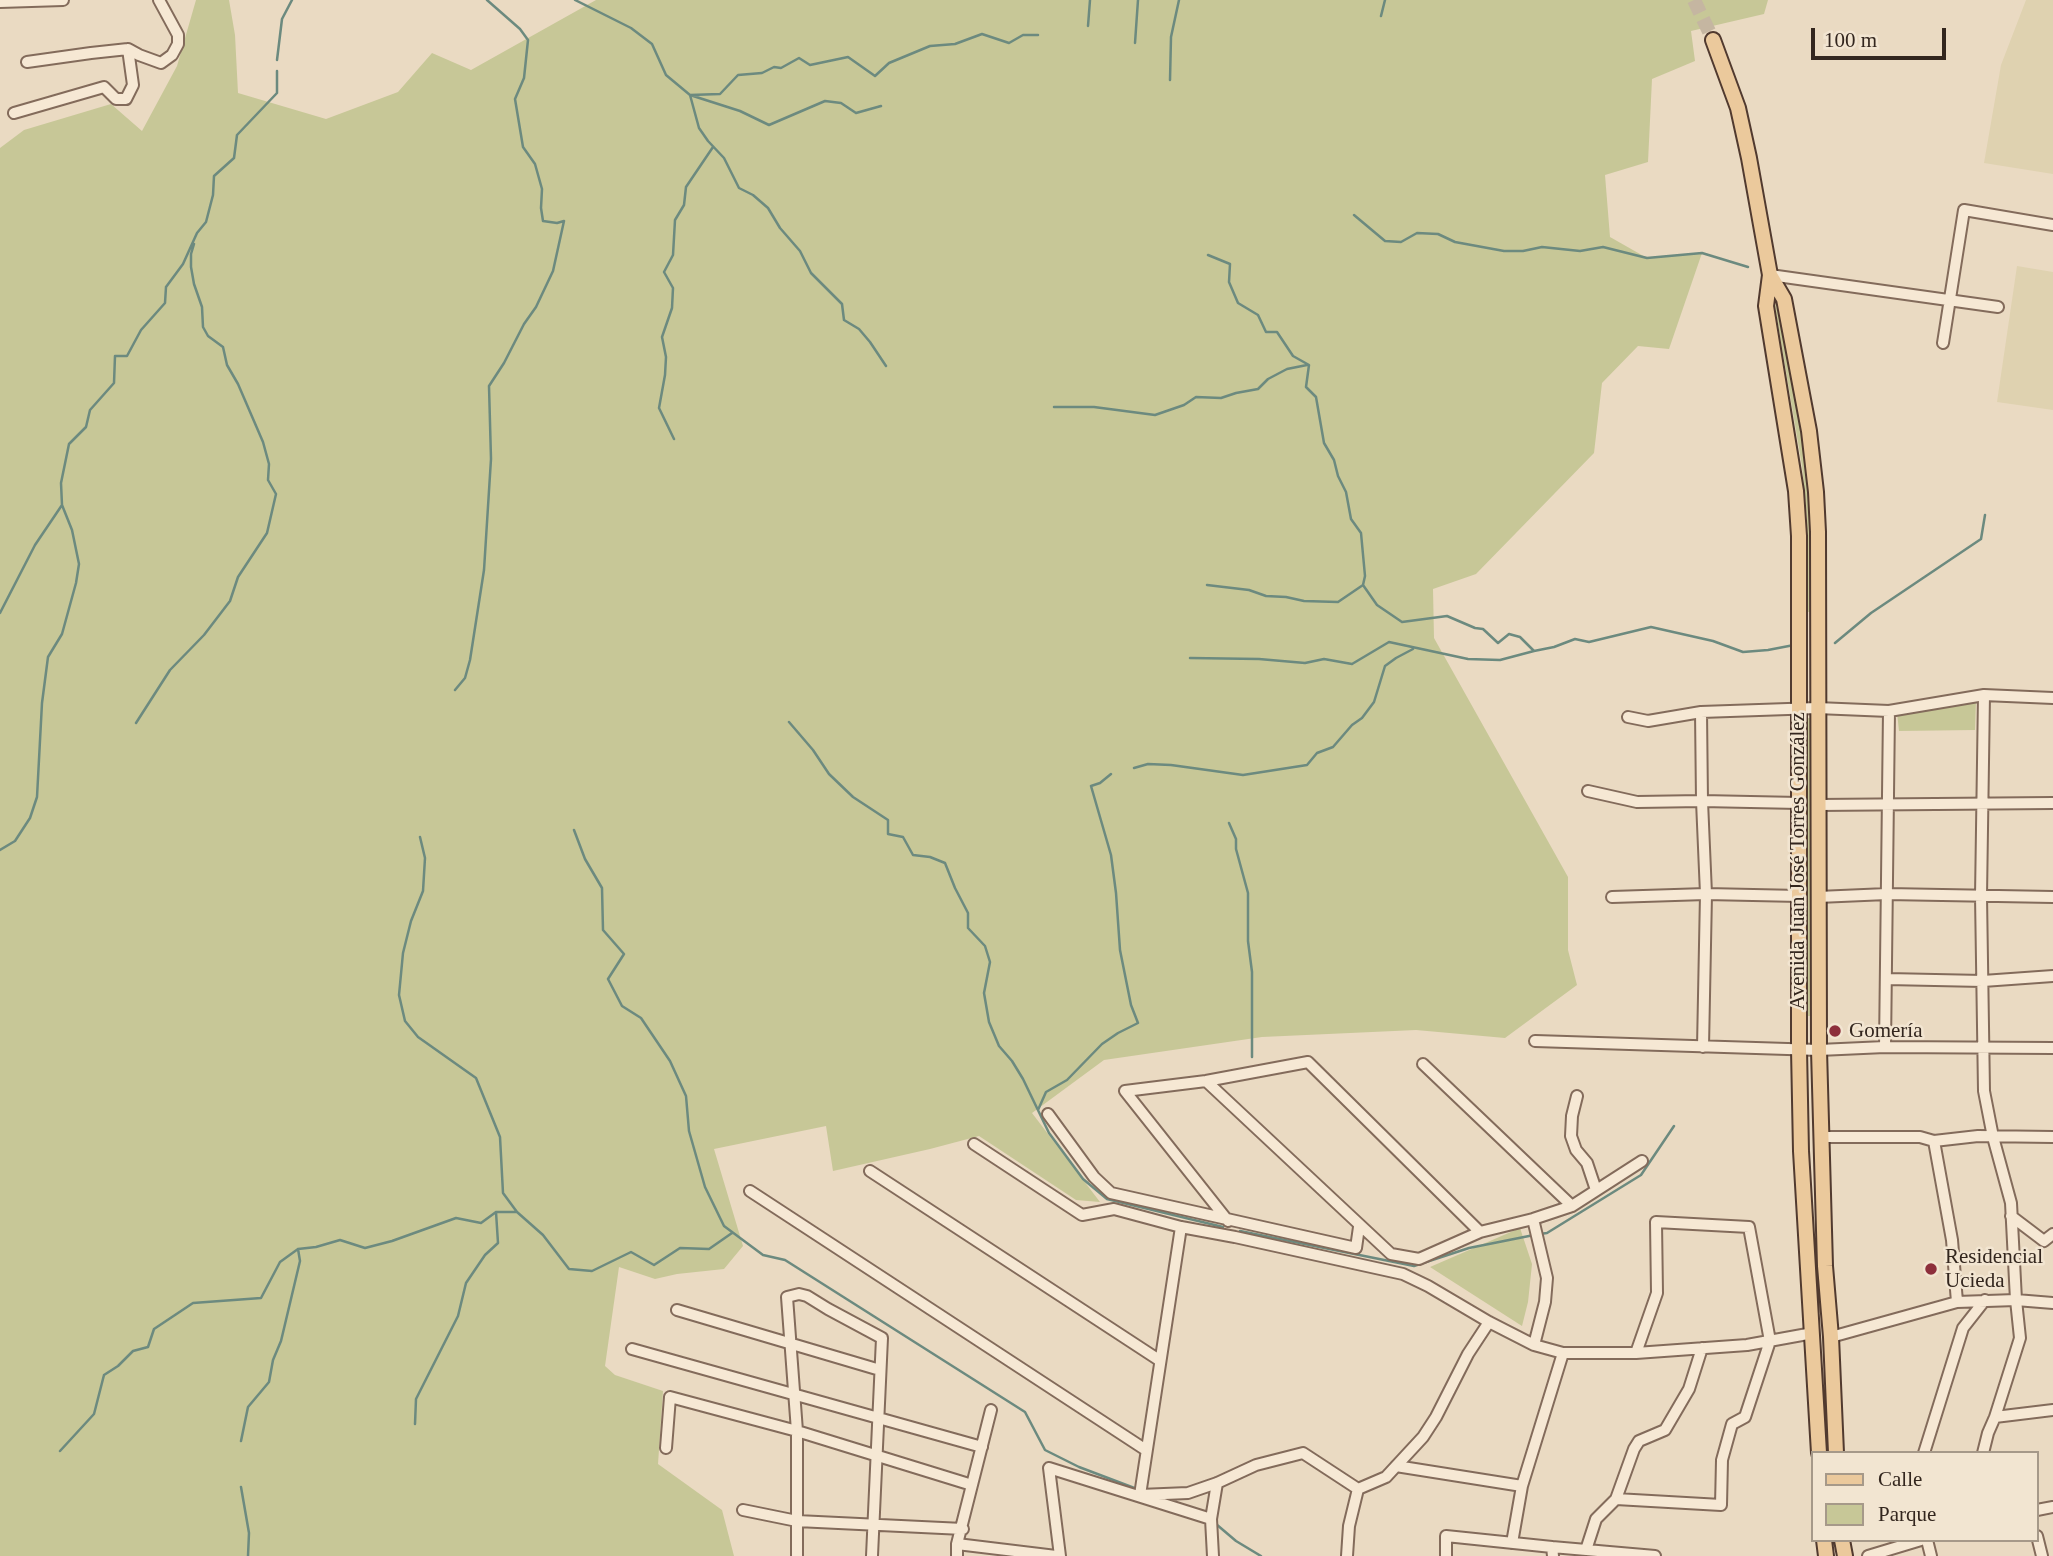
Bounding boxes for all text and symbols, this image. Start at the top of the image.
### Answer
scale bar [1815,14,1950,58]
text: 100 m [1824,28,1877,52]
street label: Avenida Juan José Torres González [1785,712,1811,1010]
place label: Gomería [1849,1018,1922,1044]
marker: Gomería [1827,1023,1843,1039]
place label: Residencial Ucieda [1945,1244,2043,1294]
marker: Residencial Ucieda [1923,1261,1939,1277]
legend [1812,1451,2039,1542]
text: Calle [1878,1467,1922,1491]
text: Parque [1878,1502,1936,1526]

